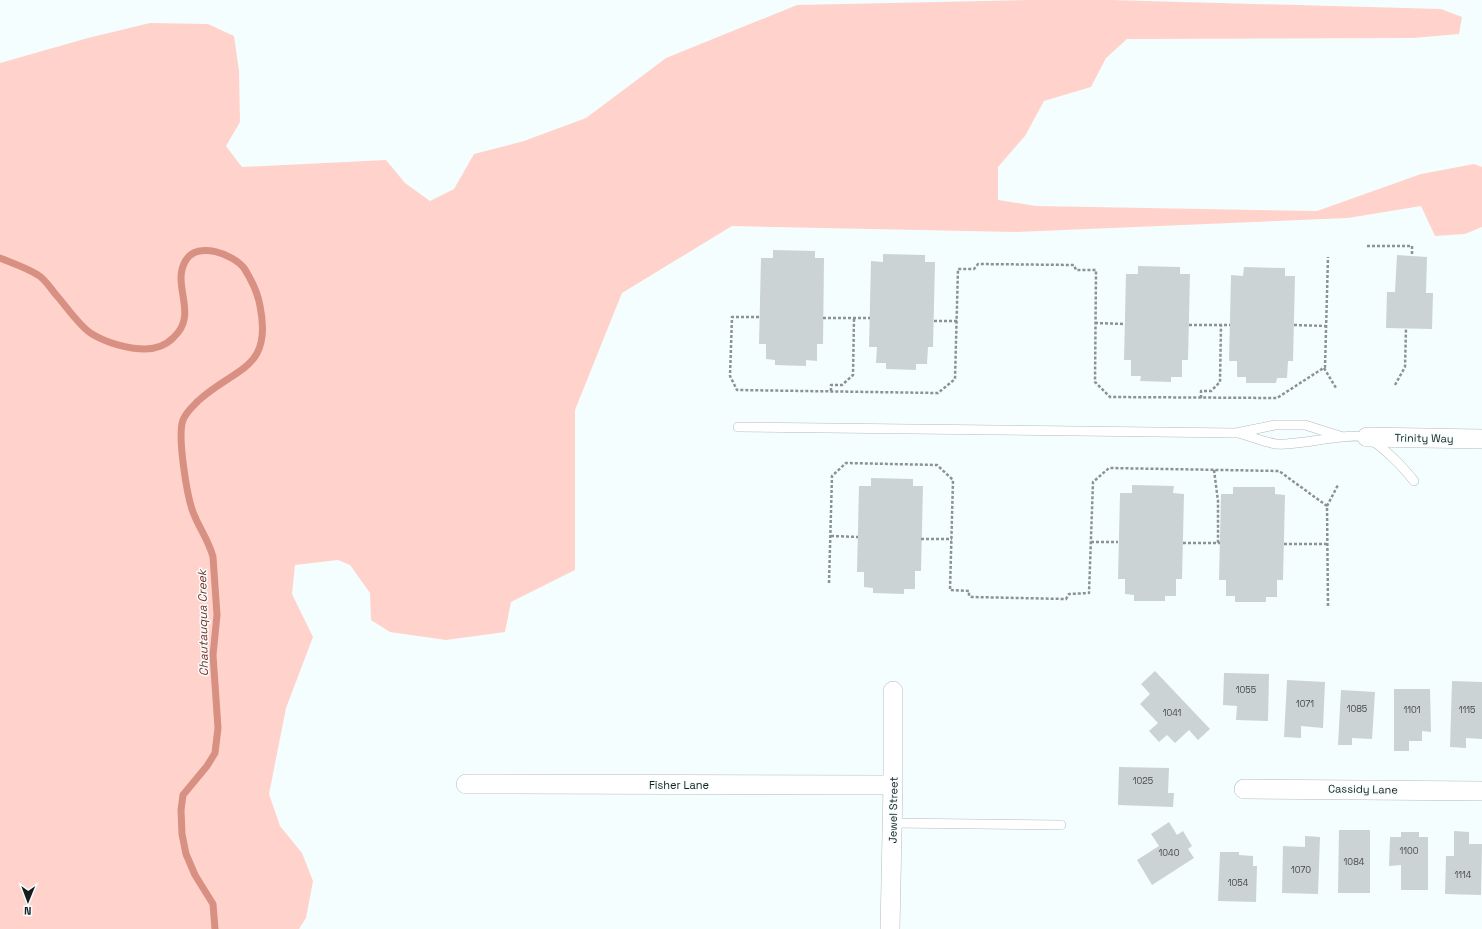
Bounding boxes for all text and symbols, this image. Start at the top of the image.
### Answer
street label: Trinity Way [1394,430,1454,446]
water label: Chautauqua Creek [194,568,212,676]
house number: 1055 [1236,684,1256,696]
house number: 1071 [1296,698,1314,710]
house number: 1085 [1347,703,1367,715]
house number: 1101 [1403,704,1421,716]
house number: 1115 [1459,704,1475,716]
house number: 1041 [1163,707,1182,719]
house number: 1025 [1133,775,1153,787]
street label: Jewel Street [885,776,901,844]
street label: Fisher Lane [649,778,709,792]
street label: Cassidy Lane [1328,781,1398,797]
house number: 1100 [1399,845,1419,857]
house number: 1040 [1159,847,1180,859]
house number: 1084 [1344,856,1365,868]
house number: 1070 [1291,864,1311,876]
house number: 1114 [1455,869,1472,881]
house number: 1054 [1228,877,1249,889]
north arrow [8,881,48,921]
text: N [24,904,32,918]

